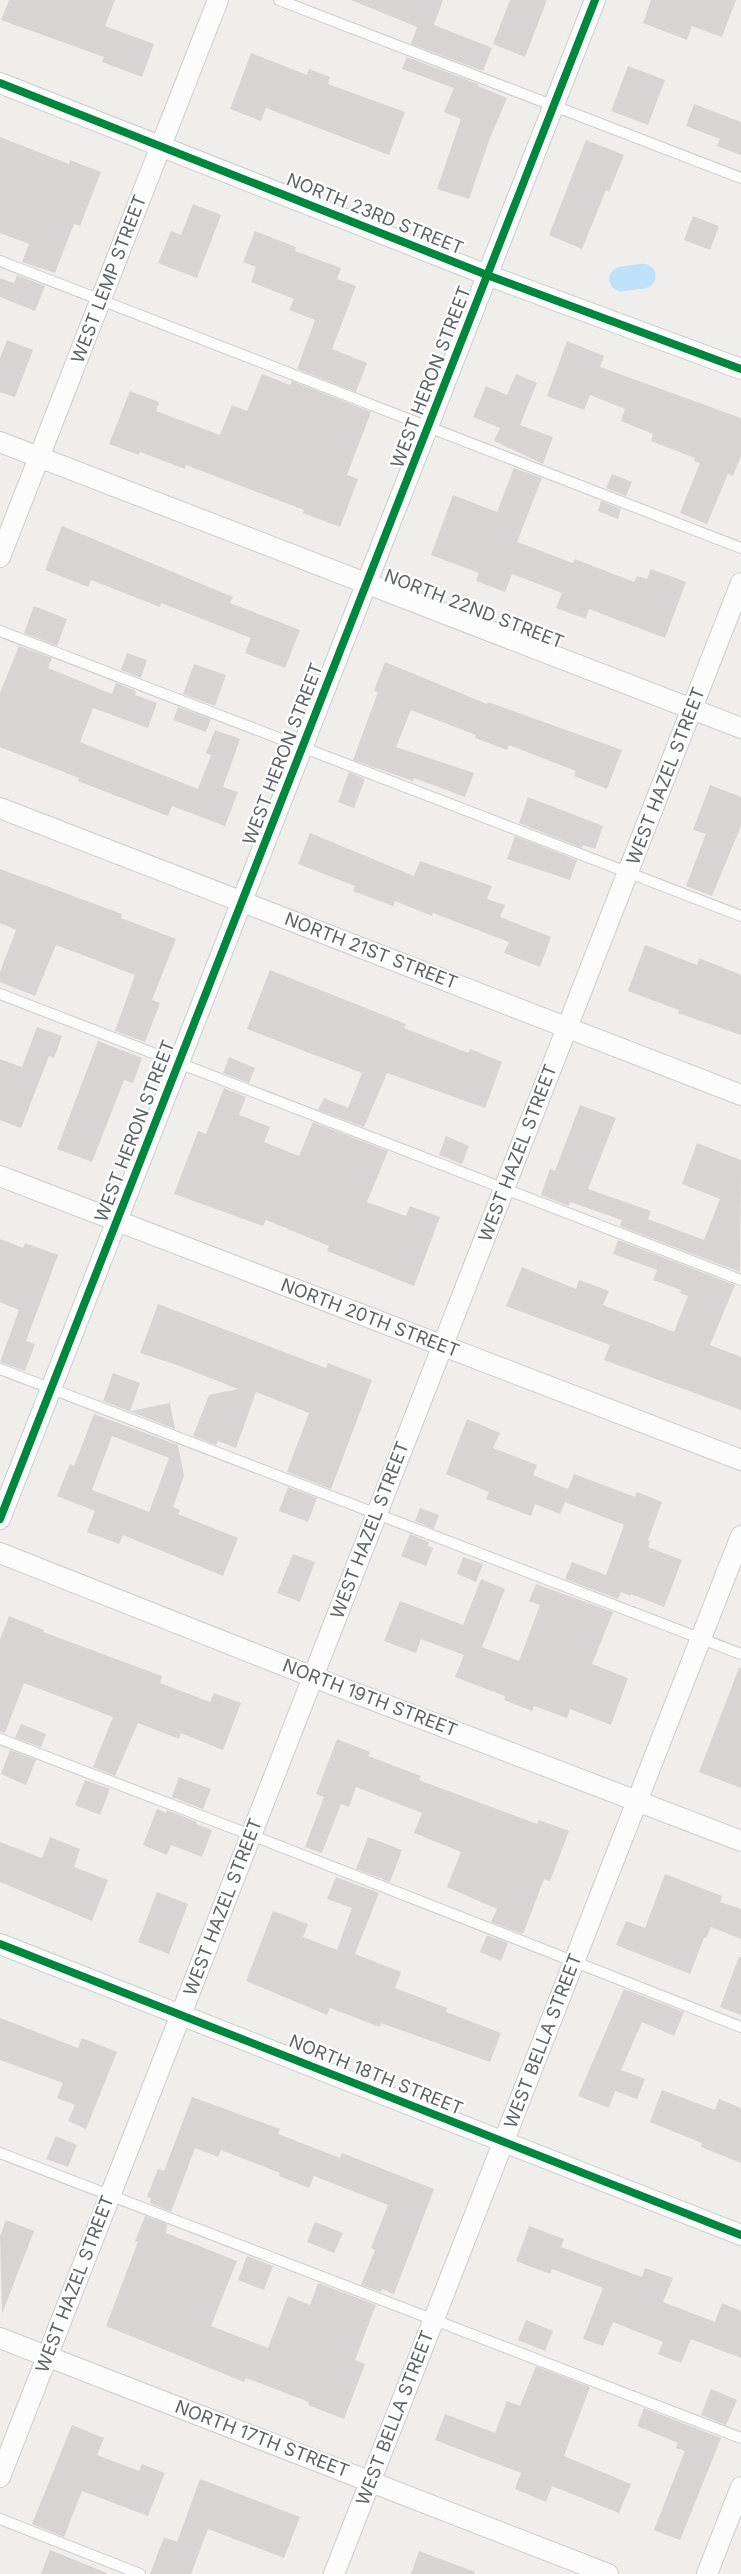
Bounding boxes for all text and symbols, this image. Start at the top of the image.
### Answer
street label: NORTH 23RD STREET [284,168,467,259]
street label: WEST LEMP STREET [67,192,150,366]
street label: WEST HERON STREET [386,283,475,471]
street label: NORTH 22ND STREET [381,565,567,652]
street label: WEST HERON STREET [238,660,327,848]
street label: WEST HAZEL STREET [622,684,709,867]
street label: NORTH 21ST STREET [282,908,461,993]
street label: WEST HERON STREET [90,1037,179,1225]
street label: WEST HAZEL STREET [474,1061,561,1244]
street label: NORTH 20TH STREET [278,1274,462,1361]
street label: WEST HAZEL STREET [326,1438,413,1621]
street label: NORTH 19TH STREET [280,1654,461,1741]
street label: WEST HAZEL STREET [179,1815,266,1998]
street label: WEST BELLA STREET [500,1951,586,2131]
street label: NORTH 18TH STREET [286,2030,466,2119]
street label: WEST HAZEL STREET [31,2192,118,2375]
street label: WEST BELLA STREET [352,2328,438,2508]
street label: NORTH 17TH STREET [172,2396,352,2481]

